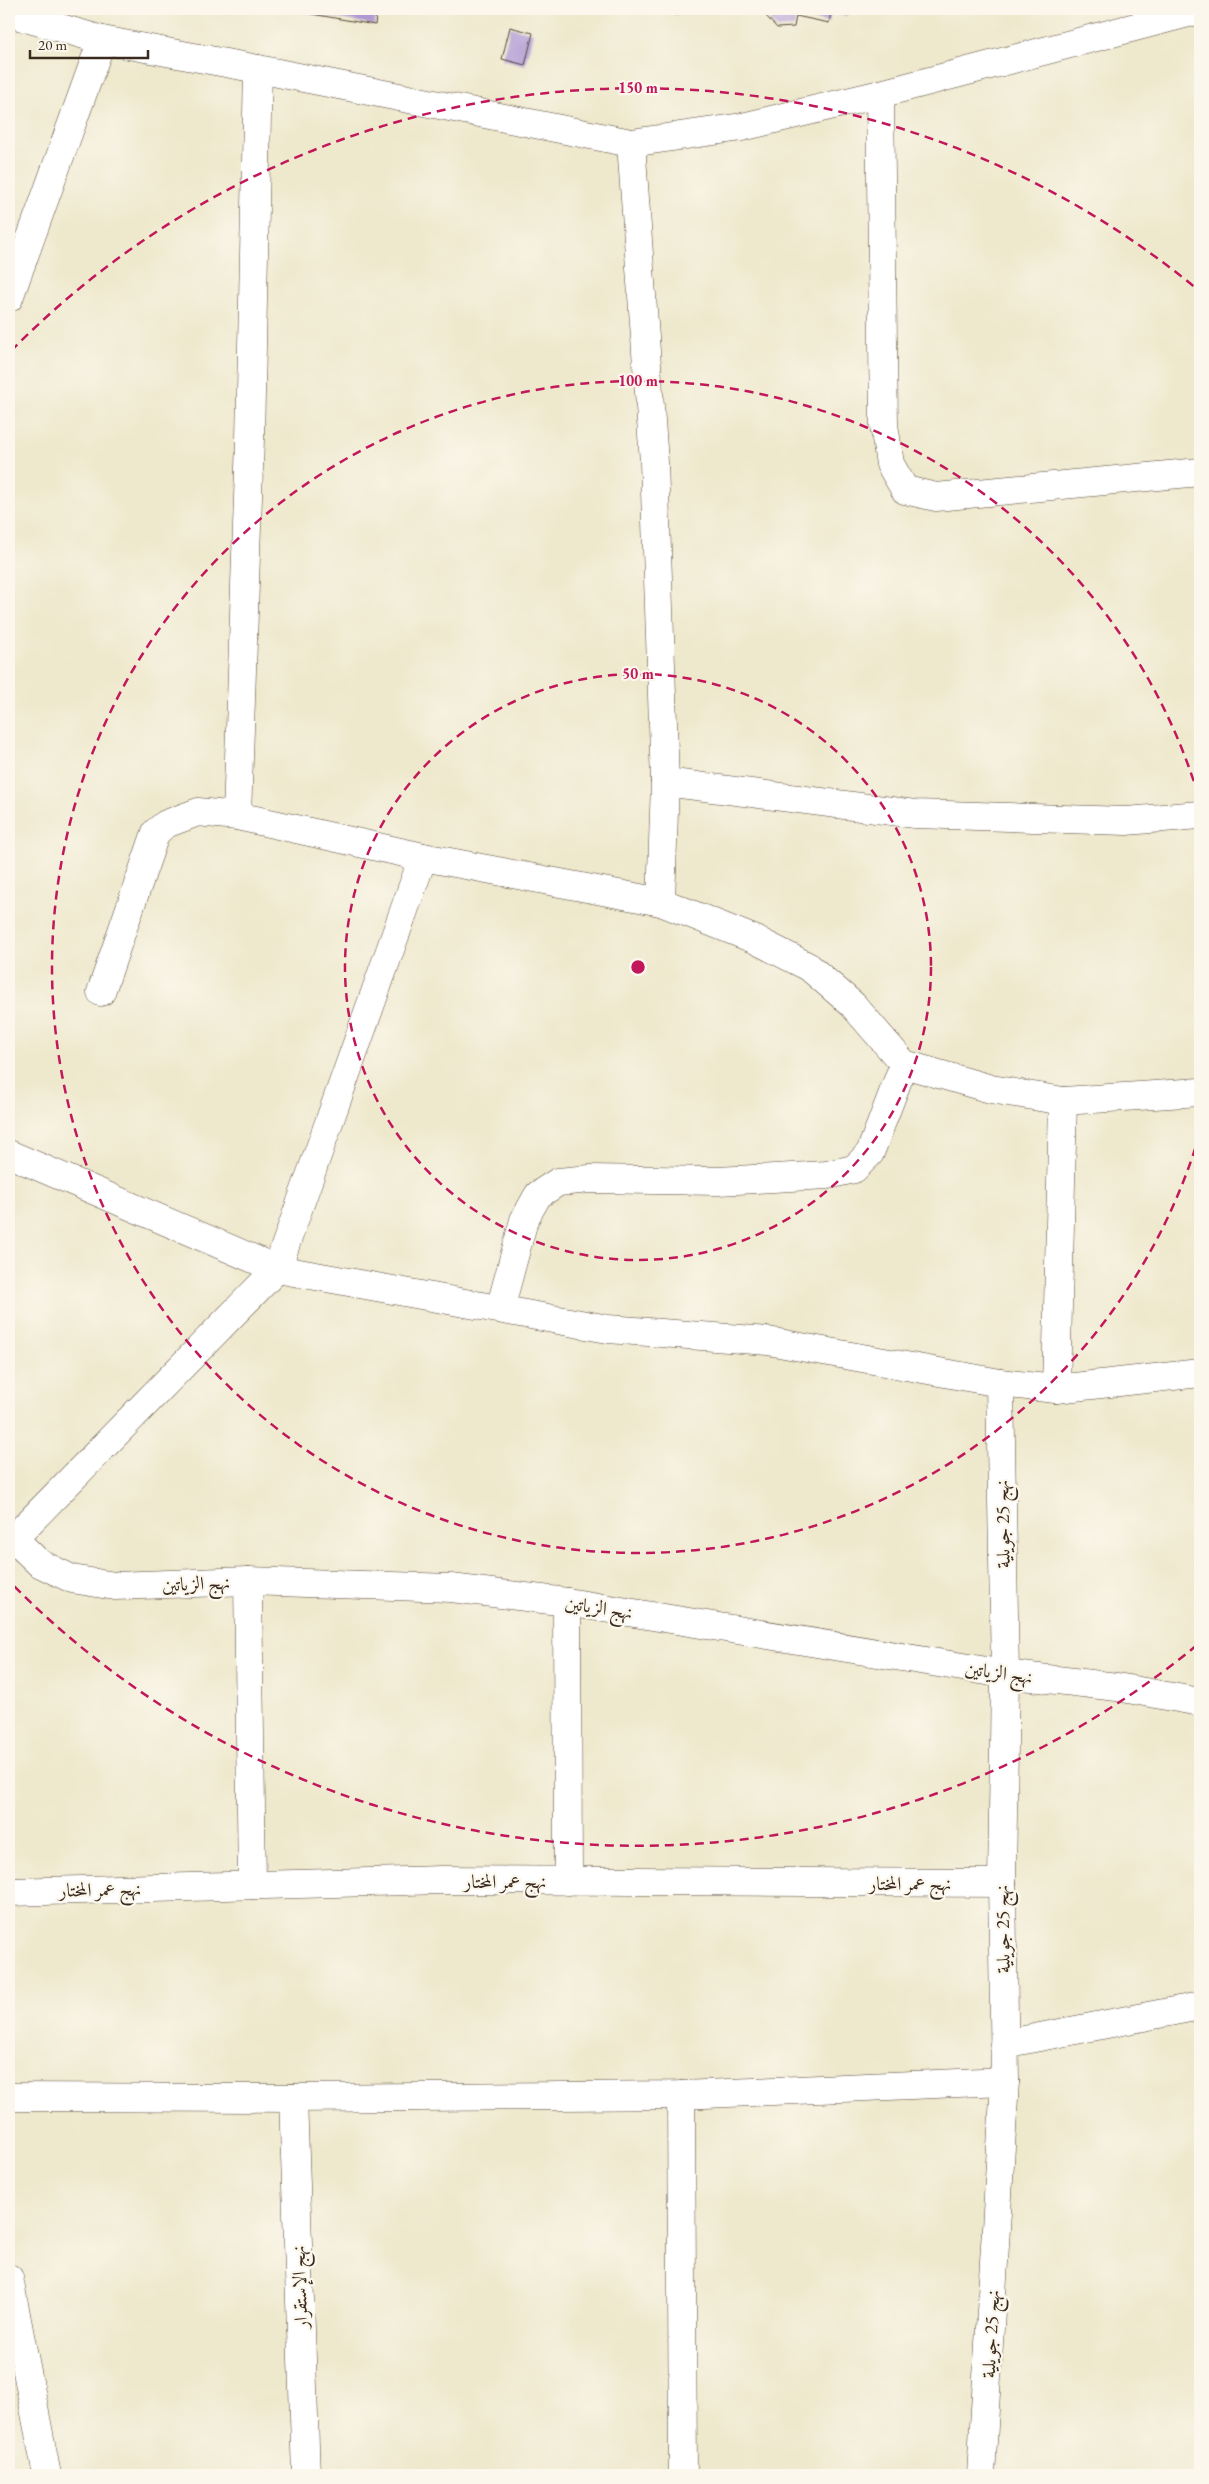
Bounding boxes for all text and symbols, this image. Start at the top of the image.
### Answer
scale bar [30,28,148,60]
text: 20 m [38,35,67,54]
text: 150 m [618,78,658,97]
text: 100 m [618,371,658,390]
text: 50 m [622,664,654,683]
centre of rings [629,958,647,976]
street label: نهج 25 جويلية [989,1479,1021,1568]
street label: نهج الزياتين [162,1570,231,1602]
street label: نهج الزياتين [563,1590,635,1630]
street label: نهج الزياتين [963,1655,1034,1695]
street label: نهج عمر المختار [462,1869,546,1899]
street label: نهج عمر المختار [867,1871,951,1901]
street label: نهج عمر المختار [57,1876,142,1908]
street label: نهج 25 جويلية [989,1884,1021,1973]
street label: نهج الإستقرار [286,2245,319,2331]
street label: نهج 25 جويلية [976,2289,1010,2379]

